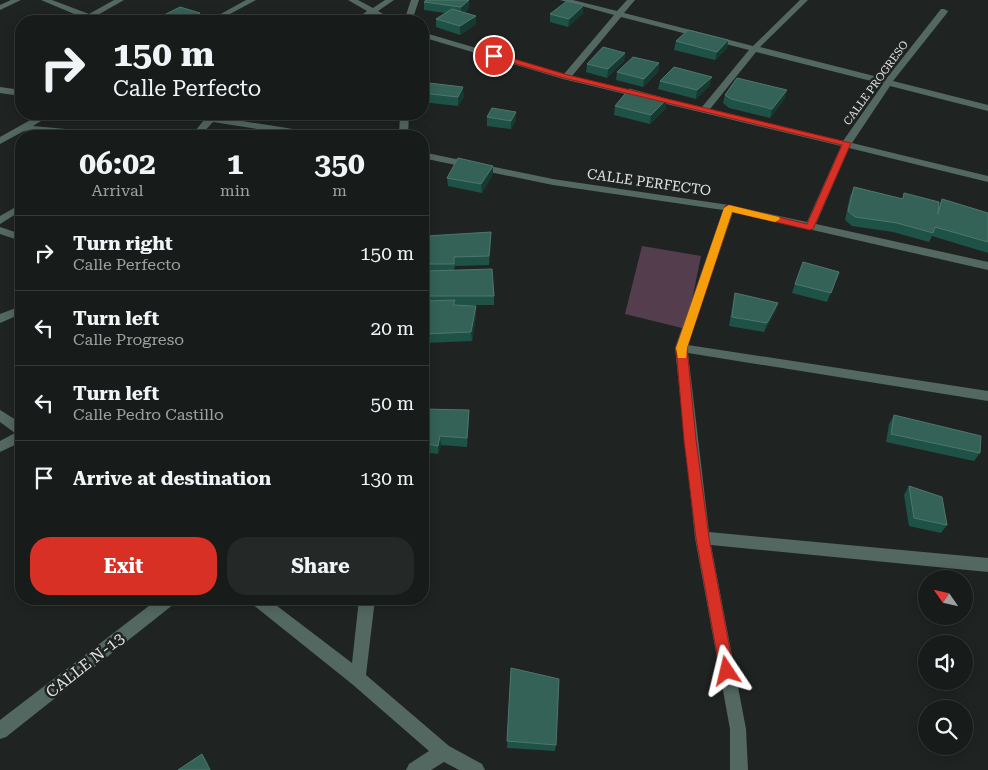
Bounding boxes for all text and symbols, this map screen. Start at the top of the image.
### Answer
text: 150 m [113,34,214,75]
icon: right [30,35,95,100]
pin [473,35,515,77]
street label: CALLE PROGRESO [841,38,911,128]
icon: arrive [480,42,508,70]
text: Calle Perfecto [113,76,261,101]
text: 06:02 [79,146,156,181]
text: 1 [227,146,243,181]
text: 350 [314,146,365,181]
street label: CALLE PERFECTO [586,165,712,199]
text: Arrival [92,181,144,200]
text: min [220,181,250,200]
text: m [332,181,347,200]
text: Turn right [73,232,173,255]
icon: right [30,239,58,267]
text: 150 m [360,242,414,265]
text: Calle Perfecto [73,255,181,274]
text: Turn left [73,307,159,330]
icon: left [30,314,58,342]
text: 20 m [371,317,414,340]
text: Calle Progreso [73,330,184,349]
text: Turn left [73,382,159,405]
icon: left [30,389,58,417]
text: 50 m [371,392,414,415]
text: Calle Pedro Castillo [73,405,224,424]
icon: arrive [30,464,58,492]
text: Arrive at destination [73,467,271,490]
text: 130 m [360,467,414,490]
button: Exit [30,537,217,595]
button: Share [227,537,414,595]
north arrow [918,570,972,625]
map controls [918,570,973,755]
street label: CALLE N-13 [42,628,128,702]
button: sound [918,635,973,690]
position arrow [700,644,752,696]
button: search [918,700,973,755]

